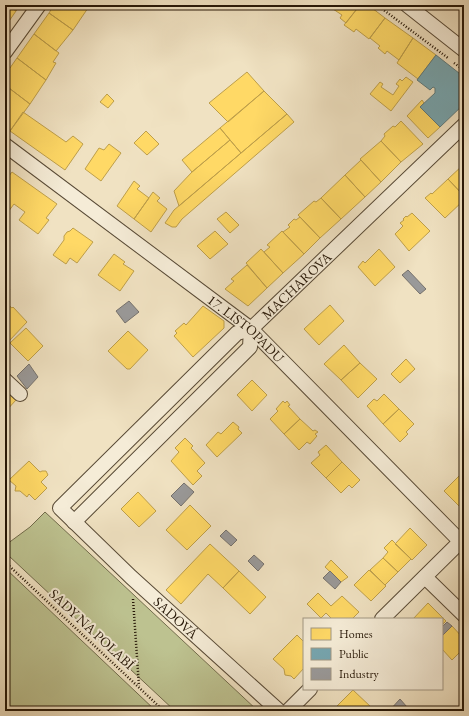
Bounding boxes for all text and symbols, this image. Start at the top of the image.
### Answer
street label: MACHAROVA [257,248,335,323]
street label: 17. LISTOPADU [204,291,289,367]
street label: SADY NA POLABÍ [46,585,139,673]
street label: SADOVÁ [150,593,202,643]
legend [303,618,443,690]
text: Homes [339,626,373,642]
text: Public [339,646,369,662]
text: Industry [339,666,379,682]

